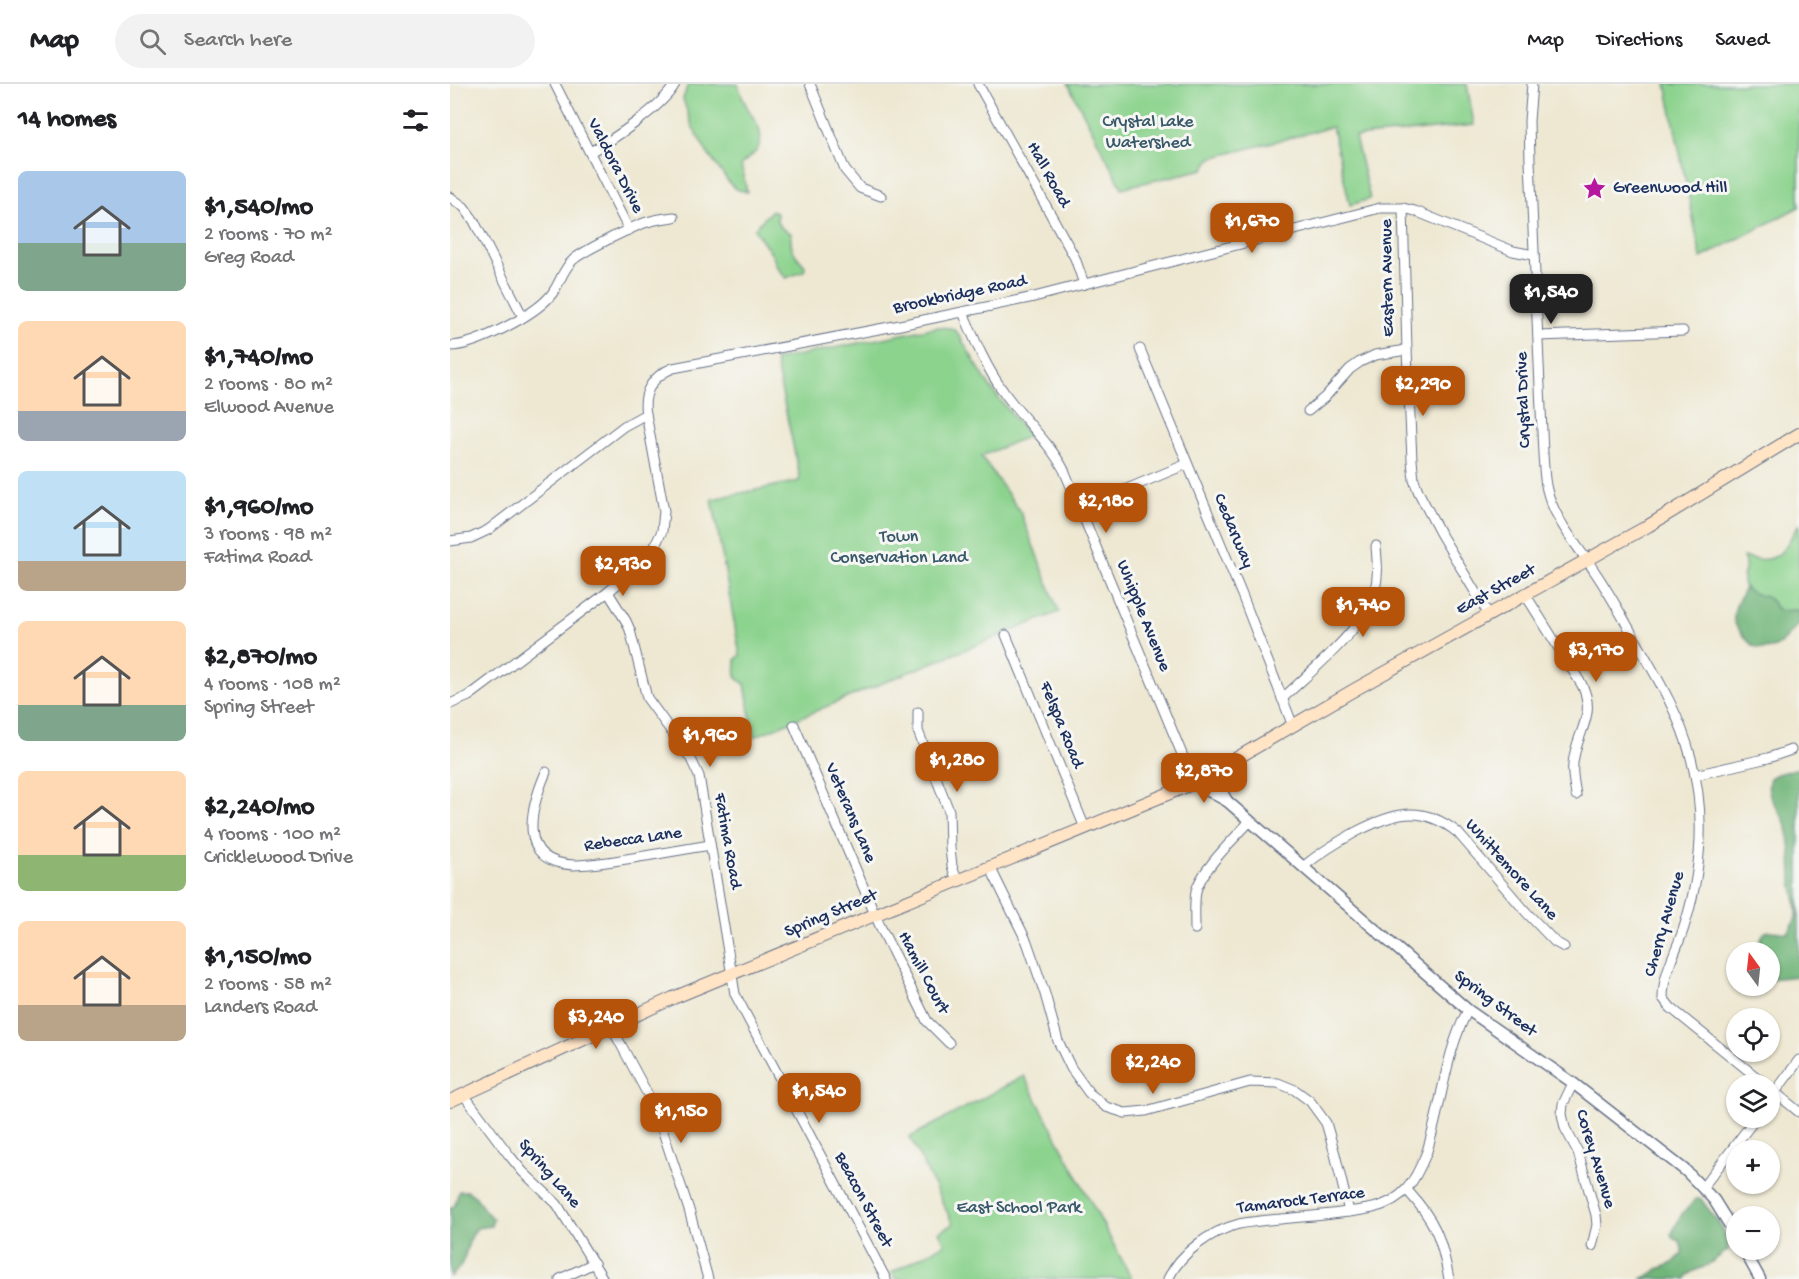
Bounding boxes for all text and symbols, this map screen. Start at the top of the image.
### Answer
search box [115,14,535,68]
text: Map [30,25,79,58]
icon: search [136,25,169,58]
text: Search here [184,28,292,54]
text: Map [1527,29,1564,54]
text: Directions [1597,29,1682,54]
text: Saved [1715,29,1769,54]
icon: filters [399,104,432,137]
text: 14 homes [18,105,116,136]
park label: Crystal Lake Watershed [1102,112,1194,154]
street label: Valdora Drive [582,114,648,218]
street label: Hall Road [1021,139,1075,213]
place icon: Greenwood Hill [1582,175,1608,201]
place label: Greenwood Hill [1613,178,1727,199]
text: $1,540/mo [204,193,313,224]
icon: home [66,195,138,267]
pin: $1,670 [1203,203,1301,254]
text: $1,670 [1224,211,1280,234]
street label: Eastern Avenue [1376,218,1400,337]
text: 2 rooms · 70 m² [204,224,332,247]
text: Greg Road [204,247,294,270]
street label: Brookbridge Road [890,270,1030,320]
pin: $1,540 [1502,274,1600,325]
text: $1,540 [1524,282,1578,305]
text: $1,740/mo [204,343,313,374]
icon: home [66,345,138,417]
street label: Crystal Drive [1512,351,1536,449]
pin: $2,290 [1374,366,1472,417]
text: 2 rooms · 80 m² [204,374,333,397]
text: $2,290 [1395,374,1451,397]
text: Elwood Avenue [204,397,334,420]
pin: $2,180 [1057,483,1155,534]
text: $2,180 [1078,491,1134,514]
street label: Cedarway [1208,491,1258,571]
text: $1,960/mo [204,493,314,524]
icon: home [66,495,138,567]
text: 3 rooms · 98 m² [204,524,332,547]
park label: Town Conservation Land [831,527,969,569]
pin: $2,930 [574,546,672,597]
text: Fatima Road [204,547,312,570]
text: $2,930 [595,554,651,577]
street label: Whipple Avenue [1111,557,1175,675]
street label: East Street [1453,559,1541,620]
pin: $1,740 [1314,587,1412,638]
text: $1,740 [1336,595,1390,618]
pin: $3,170 [1547,632,1645,683]
text: $3,170 [1568,640,1624,663]
text: $2,870/mo [204,643,317,674]
icon: home [66,645,138,717]
text: 4 rooms · 108 m² [204,674,341,697]
street label: Felspa Road [1034,678,1088,773]
text: Spring Street [204,697,313,720]
pin: $1,960 [661,717,759,768]
text: $1,960 [683,725,737,748]
pin: $1,280 [908,742,1006,793]
text: $1,280 [929,750,985,773]
pin: $2,870 [1155,753,1253,804]
street label: Veterans Lane [819,759,881,867]
text: $2,870 [1175,761,1233,784]
street label: Fatima Road [708,791,746,892]
text: $2,240/mo [204,793,315,824]
icon: home [66,795,138,867]
street label: Whittemore Lane [1460,815,1563,926]
street label: Rebecca Lane [583,823,684,857]
text: 4 rooms · 100 m² [204,824,341,847]
text: Cricklewood Drive [204,847,353,870]
street label: Cherry Avenue [1640,868,1690,979]
street label: Spring Street [782,884,882,943]
street label: Hamill Court [893,928,954,1019]
north arrow [1726,942,1780,996]
map controls [1726,942,1780,1260]
text: $1,150/mo [204,943,311,974]
icon: home [66,945,138,1017]
street label: Spring Street [1449,966,1542,1043]
text: 2 rooms · 58 m² [204,974,332,997]
text: Landers Road [204,997,317,1020]
pin: $3,240 [547,999,645,1050]
text: $3,240 [568,1007,624,1030]
button: locate [1726,1008,1780,1062]
pin: $2,240 [1104,1044,1202,1095]
text: $2,240 [1125,1052,1181,1075]
pin: $1,540 [770,1073,868,1124]
button: layers [1726,1074,1780,1128]
text: $1,540 [792,1081,846,1104]
pin: $1,150 [632,1093,730,1144]
text: $1,150 [654,1101,708,1124]
street label: Corey Avenue [1570,1107,1620,1212]
street label: Spring Lane [513,1135,585,1213]
button: + [1726,1140,1780,1194]
street label: Beacon Street [829,1148,898,1253]
street label: Tamarock Terrace [1235,1183,1367,1219]
park label: East School Park [957,1198,1083,1219]
button: − [1726,1206,1780,1260]

